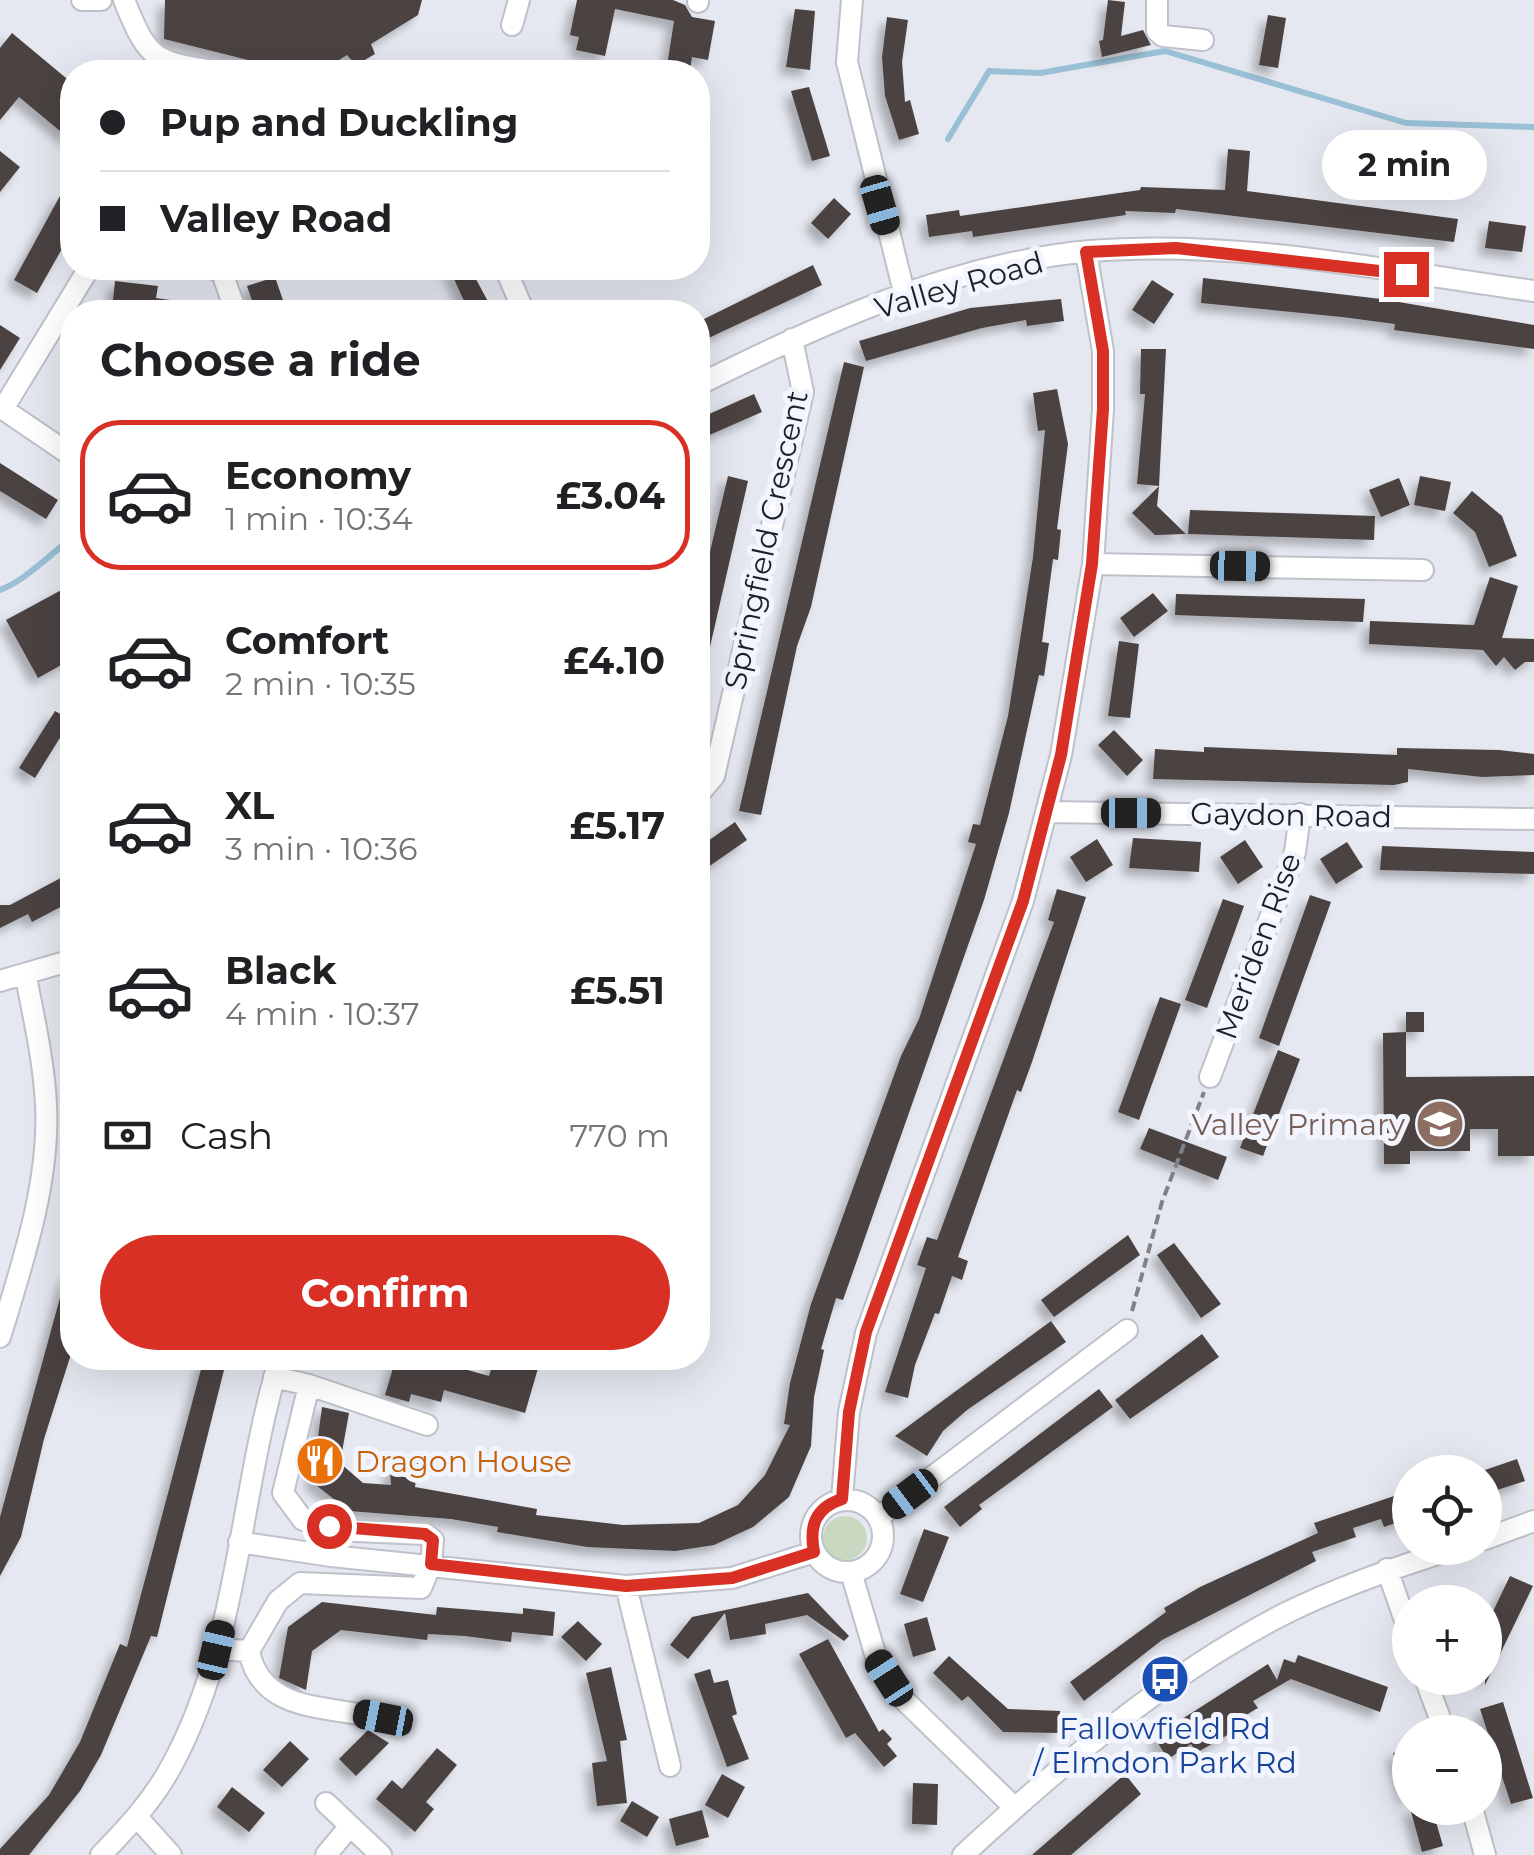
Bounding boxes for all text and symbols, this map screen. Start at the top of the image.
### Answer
text: Pup and Duckling [160,99,518,146]
callout: 2 min [1324,129,1488,199]
text: 2 min [1358,145,1451,184]
car [857,172,903,238]
text: Valley Road [160,195,392,242]
street label: Valley Road [870,243,1048,327]
route end [1384,252,1429,297]
text: Choose a ride [100,332,421,387]
street label: Springfield Crescent [716,387,816,693]
icon: car [105,450,195,540]
text: Economy [225,452,411,499]
text: £3.04 [556,472,665,519]
text: 1 min · 10:34 [225,499,413,538]
car [1210,550,1270,582]
icon: car [105,615,195,705]
text: Comfort [225,617,389,664]
text: £4.10 [564,637,665,684]
text: 2 min · 10:35 [225,664,416,703]
icon: car [105,780,195,870]
text: XL [225,782,274,829]
street label: Gaydon Road [1190,795,1392,835]
car [1101,798,1161,828]
text: £5.17 [570,802,665,849]
text: 3 min · 10:36 [225,829,418,868]
street label: Meriden Rise [1207,848,1309,1044]
icon: car [105,945,195,1035]
text: Black [225,947,336,994]
text: £5.51 [570,967,665,1014]
text: 4 min · 10:37 [225,994,420,1033]
school or university icon: Valley Primary [1414,1098,1466,1150]
place label: Valley Primary [1191,1106,1406,1143]
icon: cash [100,1108,155,1163]
text: Cash [180,1112,273,1159]
text: 770 m [569,1116,670,1155]
button: Confirm [100,1235,670,1350]
restaurant icon: Dragon House [294,1435,346,1487]
place label: Dragon House [355,1443,572,1480]
map controls [1392,1455,1502,1825]
button: locate [1392,1455,1502,1565]
car [877,1464,943,1524]
route start [307,1504,352,1549]
button: + [1392,1585,1502,1695]
car [195,1617,237,1683]
car [860,1645,918,1711]
bus stop icon: Fallowfield Rd / Elmdon Park Rd [1139,1653,1191,1705]
car [351,1698,415,1738]
place label: Fallowfield Rd / Elmdon Park Rd [1032,1710,1297,1781]
button: − [1392,1715,1502,1825]

